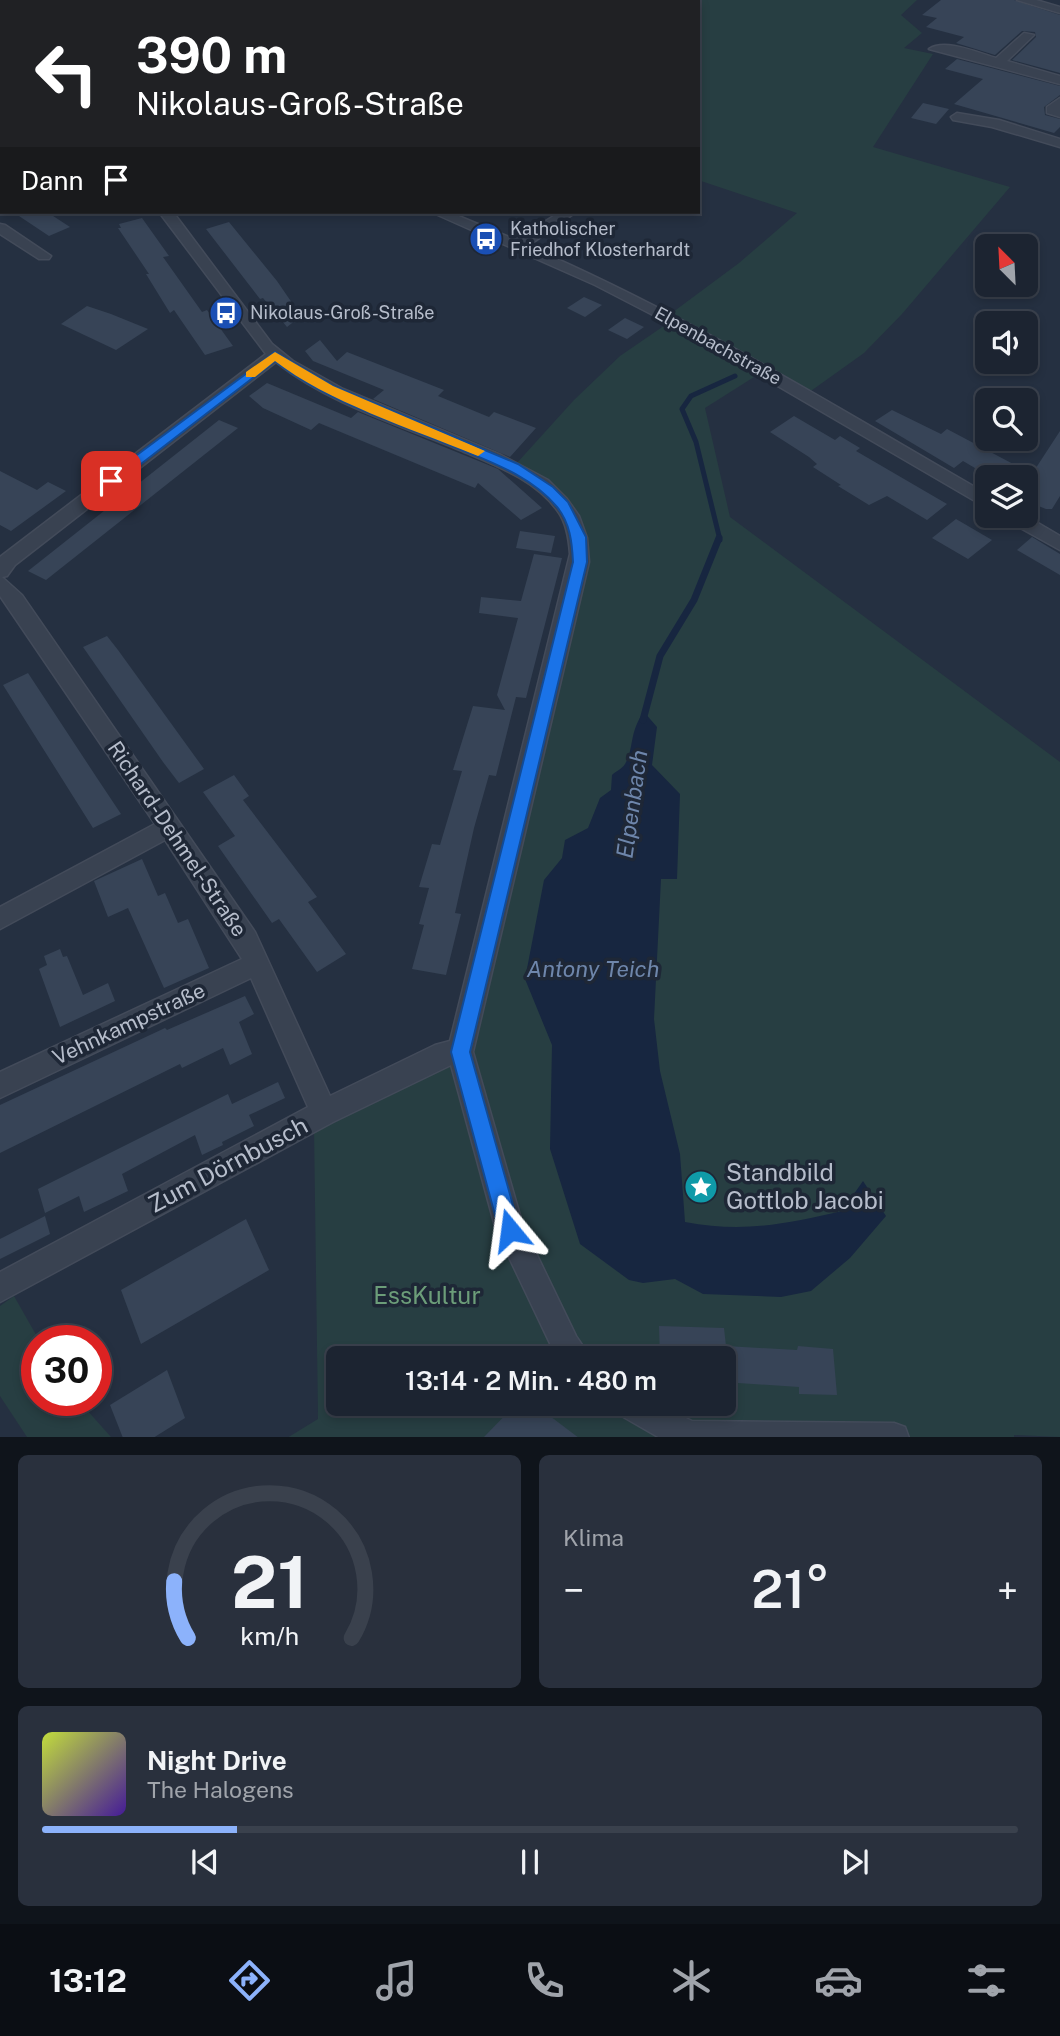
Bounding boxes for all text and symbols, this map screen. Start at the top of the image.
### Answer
text: 390 m [136,26,287,84]
icon: left [21,28,112,119]
text: Nikolaus-Groß-Straße [136,85,464,122]
icon: arrive [97,161,135,199]
text: Dann [21,165,83,196]
place label: Katholischer Friedhof Klosterhardt [510,218,690,260]
bus stop icon: Katholischer Friedhof Klosterhardt [467,220,505,258]
north arrow [975,234,1038,298]
map controls [975,234,1038,528]
bus stop icon: Nikolaus-Groß-Straße [207,294,245,332]
place label: Nikolaus-Groß-Straße [250,302,434,323]
street label: Elpenbachstraße [651,302,785,389]
button: sound [975,311,1038,374]
button: search [975,388,1038,451]
pin [81,451,141,511]
icon: arrive [92,462,130,500]
button: layers [975,465,1038,528]
street label: Richard-Dehmel-Straße [103,736,252,941]
water label: Elpenbach [611,748,652,860]
water label: Antony Teich [526,955,660,982]
street label: Vehnkampstraße [49,977,209,1070]
street label: Zum Dörnbusch [143,1110,312,1218]
place label: Standbild Gottlob Jacobi [726,1158,884,1214]
place icon: Standbild Gottlob Jacobi [682,1168,720,1206]
position arrow [473,1193,547,1267]
park label: EssKultur [373,1281,481,1309]
speed limit sign: 30 [21,1325,112,1416]
text: 13:14 · 2 Min. · 480 m [405,1365,657,1396]
text: Klima [563,1524,624,1551]
text: 21 [231,1539,308,1624]
text: 21° [751,1559,830,1620]
text: − [563,1568,584,1613]
text: + [997,1568,1018,1613]
text: km/h [240,1620,299,1650]
text: Night Drive [147,1745,287,1776]
text: The Halogens [147,1776,294,1803]
icon: previous [186,1843,224,1881]
icon: pause [511,1843,549,1881]
icon: next [836,1843,874,1881]
icon: directions [225,1956,274,2005]
icon: music [372,1956,421,2005]
icon: phone [520,1956,569,2005]
icon: climate [667,1956,716,2005]
icon: car [814,1956,863,2005]
icon: filters [962,1956,1011,2005]
text: 13:12 [49,1962,127,1999]

